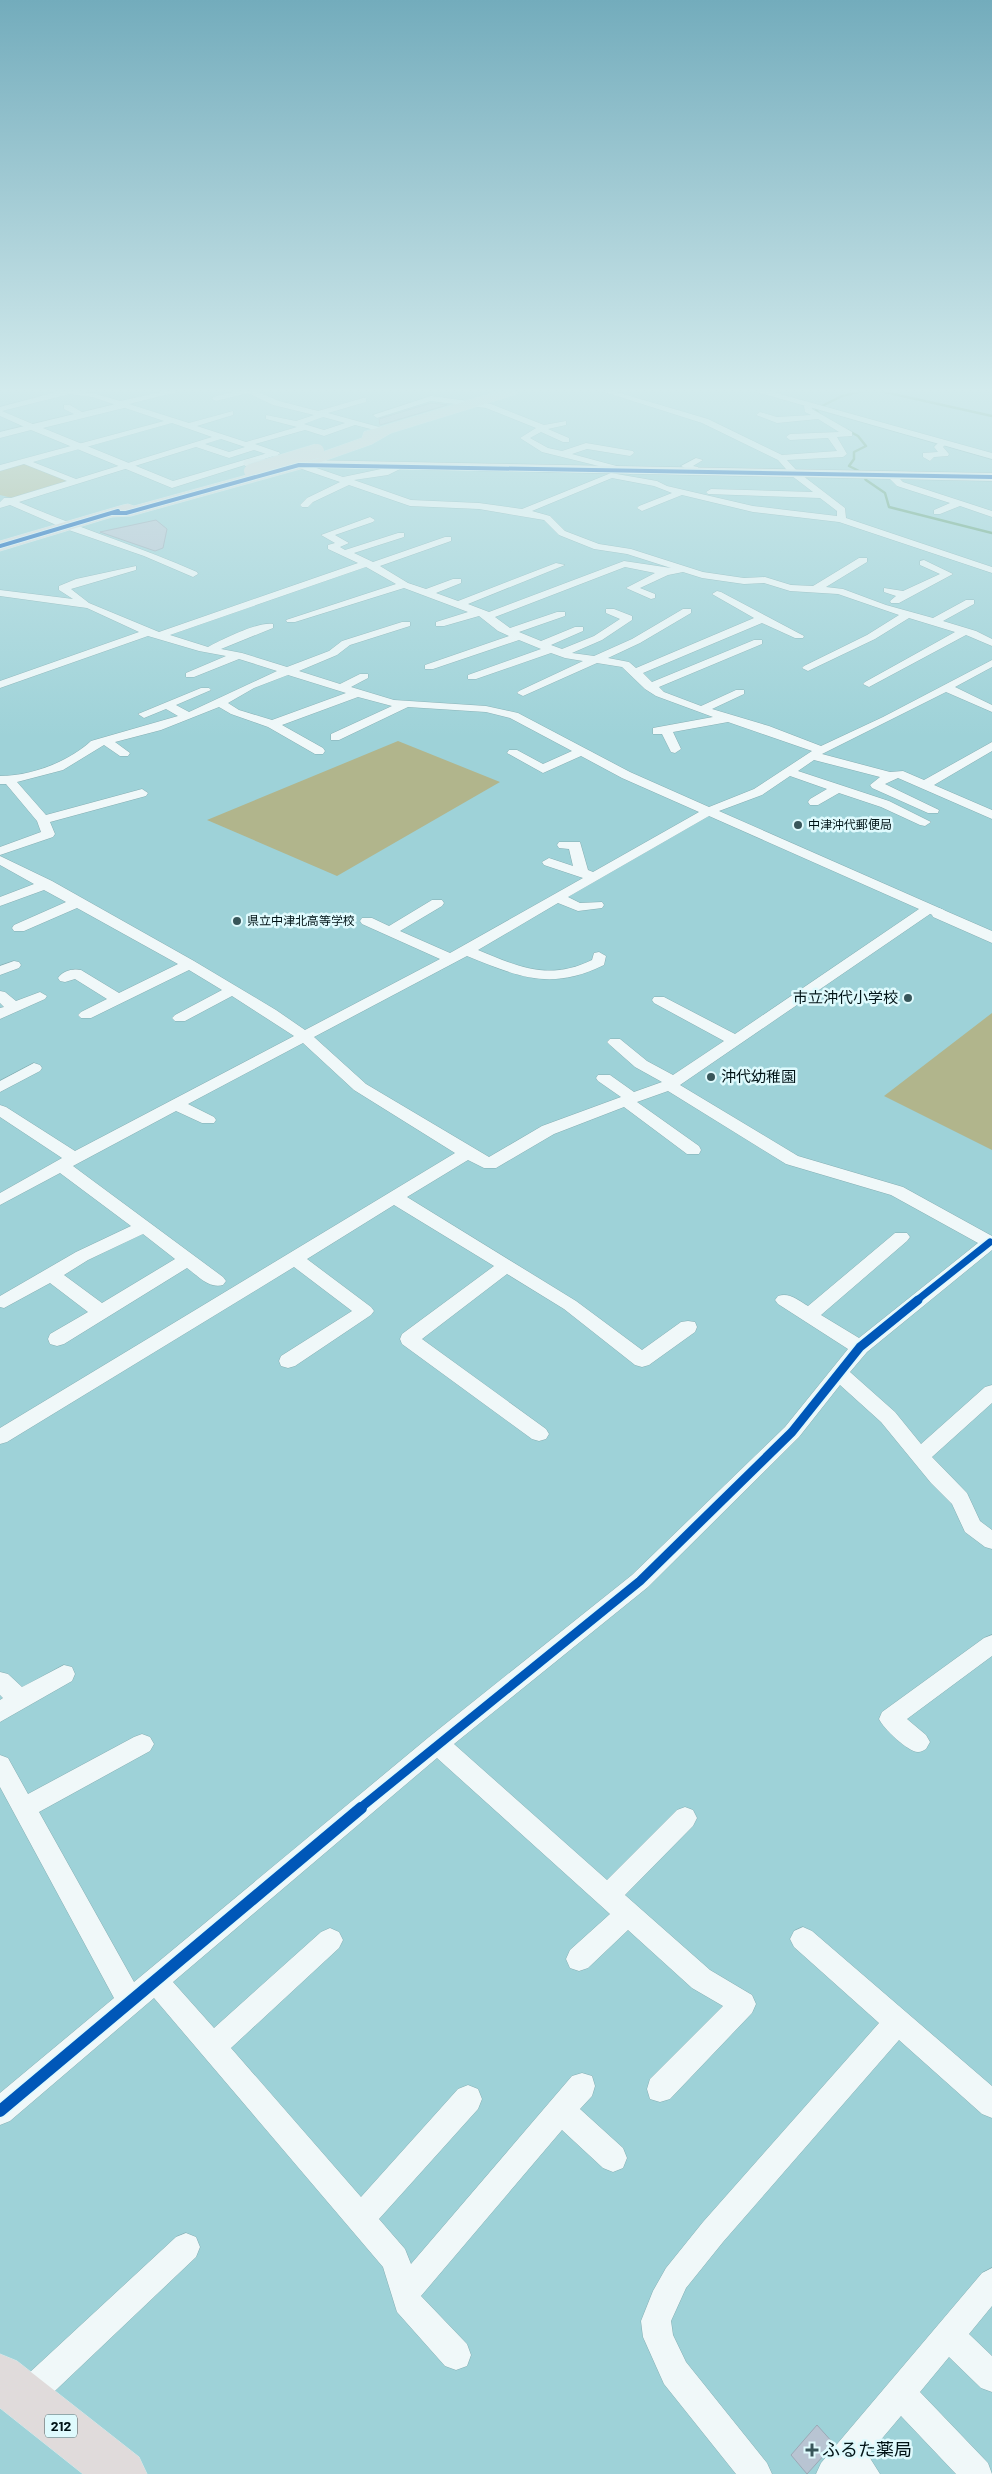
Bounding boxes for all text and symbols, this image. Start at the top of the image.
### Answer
place label: 中津沖代郵便局 [808,817,892,831]
marker: 中津沖代郵便局 [792,819,804,831]
place label: 県立中津北高等学校 [247,913,355,927]
marker: 県立中津北高等学校 [231,915,243,927]
place label: 市立沖代小学校 [793,988,898,1006]
marker: 市立沖代小学校 [902,992,914,1004]
place label: 沖代幼稚園 [721,1067,796,1085]
marker: 沖代幼稚園 [705,1071,717,1083]
road number: 212 [45,2414,77,2438]
place label: ふるた薬局 [822,2438,912,2460]
marker: ふるた薬局 [806,2444,818,2456]

